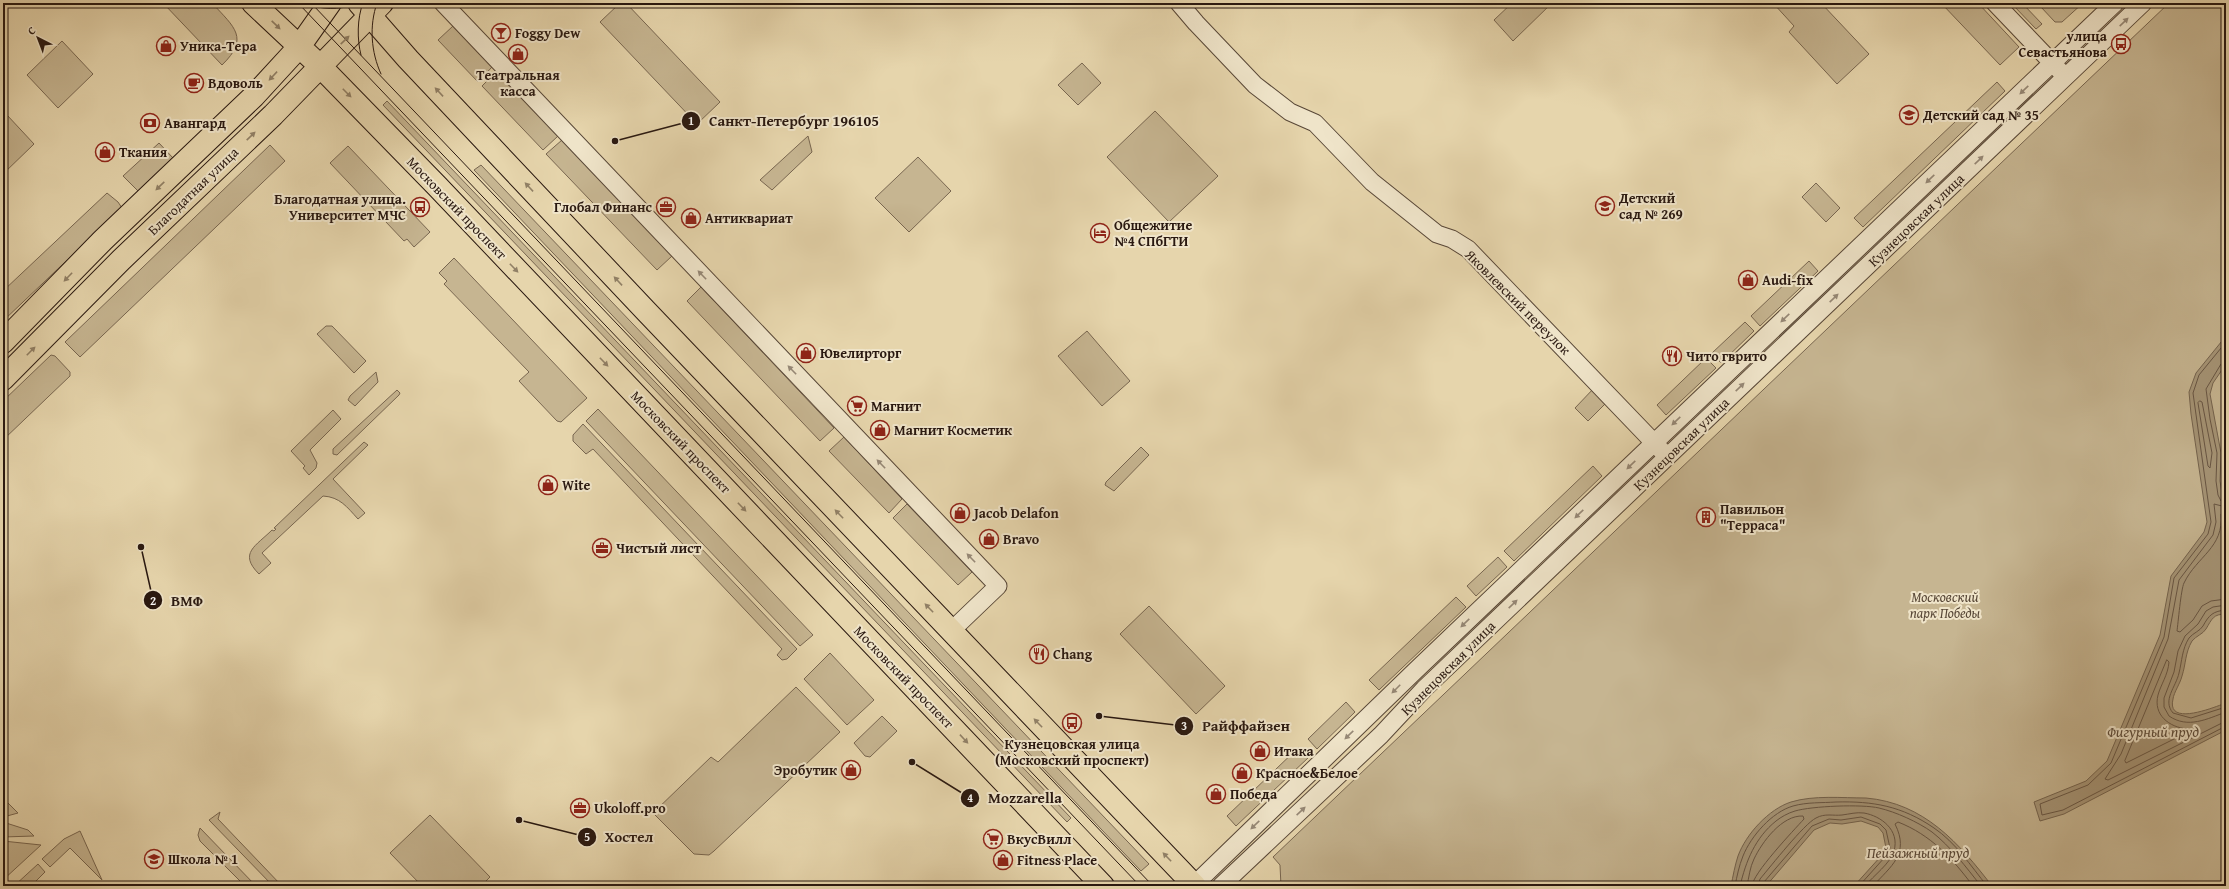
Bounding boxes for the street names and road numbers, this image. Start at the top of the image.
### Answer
street label: Благодатная улица [143,142,243,240]
street label: Московский проспект [402,152,512,264]
street label: Кузнецовская улица [1864,169,1969,271]
street label: Яковлевский переулок [1460,244,1576,360]
street label: Московский проспект [626,386,736,498]
street label: Кузнецовская улица [1629,393,1734,495]
street label: Кузнецовская улица [1396,616,1500,720]
street label: Московский проспект [849,621,959,733]

